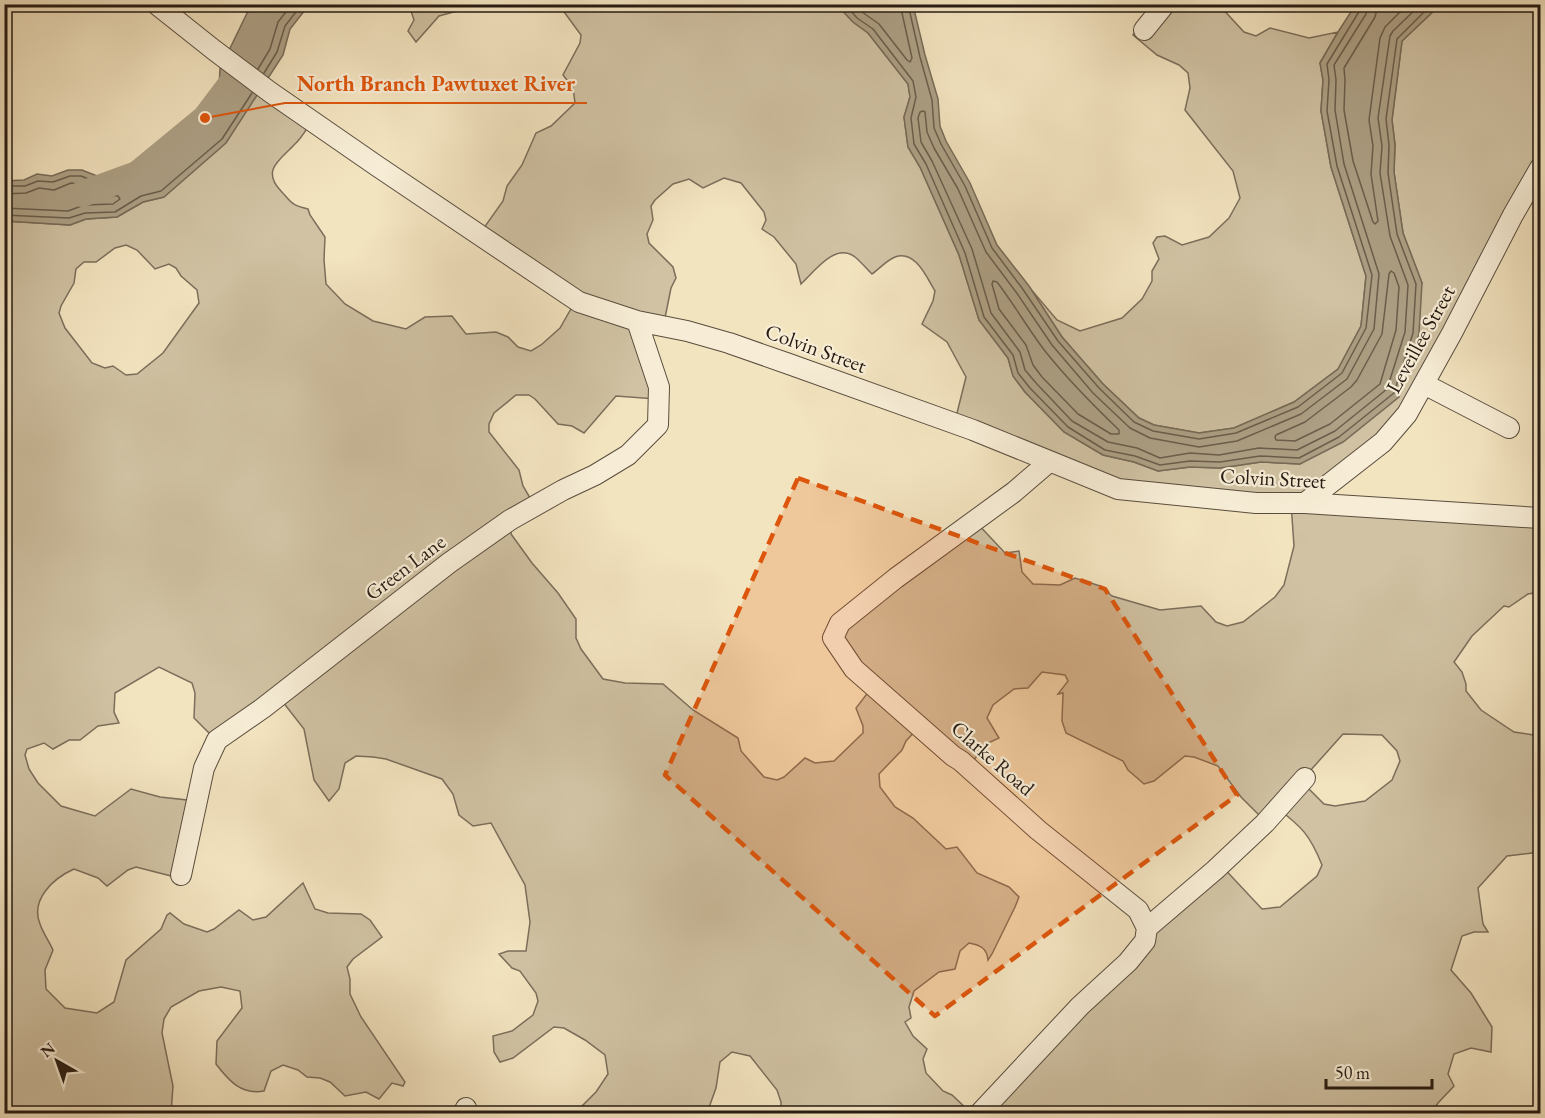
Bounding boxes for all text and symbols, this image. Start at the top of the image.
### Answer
callout: North Branch Pawtuxet River [285,63,587,103]
text: North Branch Pawtuxet River [297,69,576,98]
street label: Leveillee Street [1379,280,1461,398]
street label: Colvin Street [762,317,871,379]
street label: Colvin Street [1219,462,1327,494]
street label: Green Lane [359,528,451,606]
street label: Clarke Road [946,715,1040,802]
north arrow [27,1031,87,1091]
text: N [36,1038,59,1062]
scale bar [1326,1052,1432,1090]
text: 50 m [1335,1061,1370,1084]

